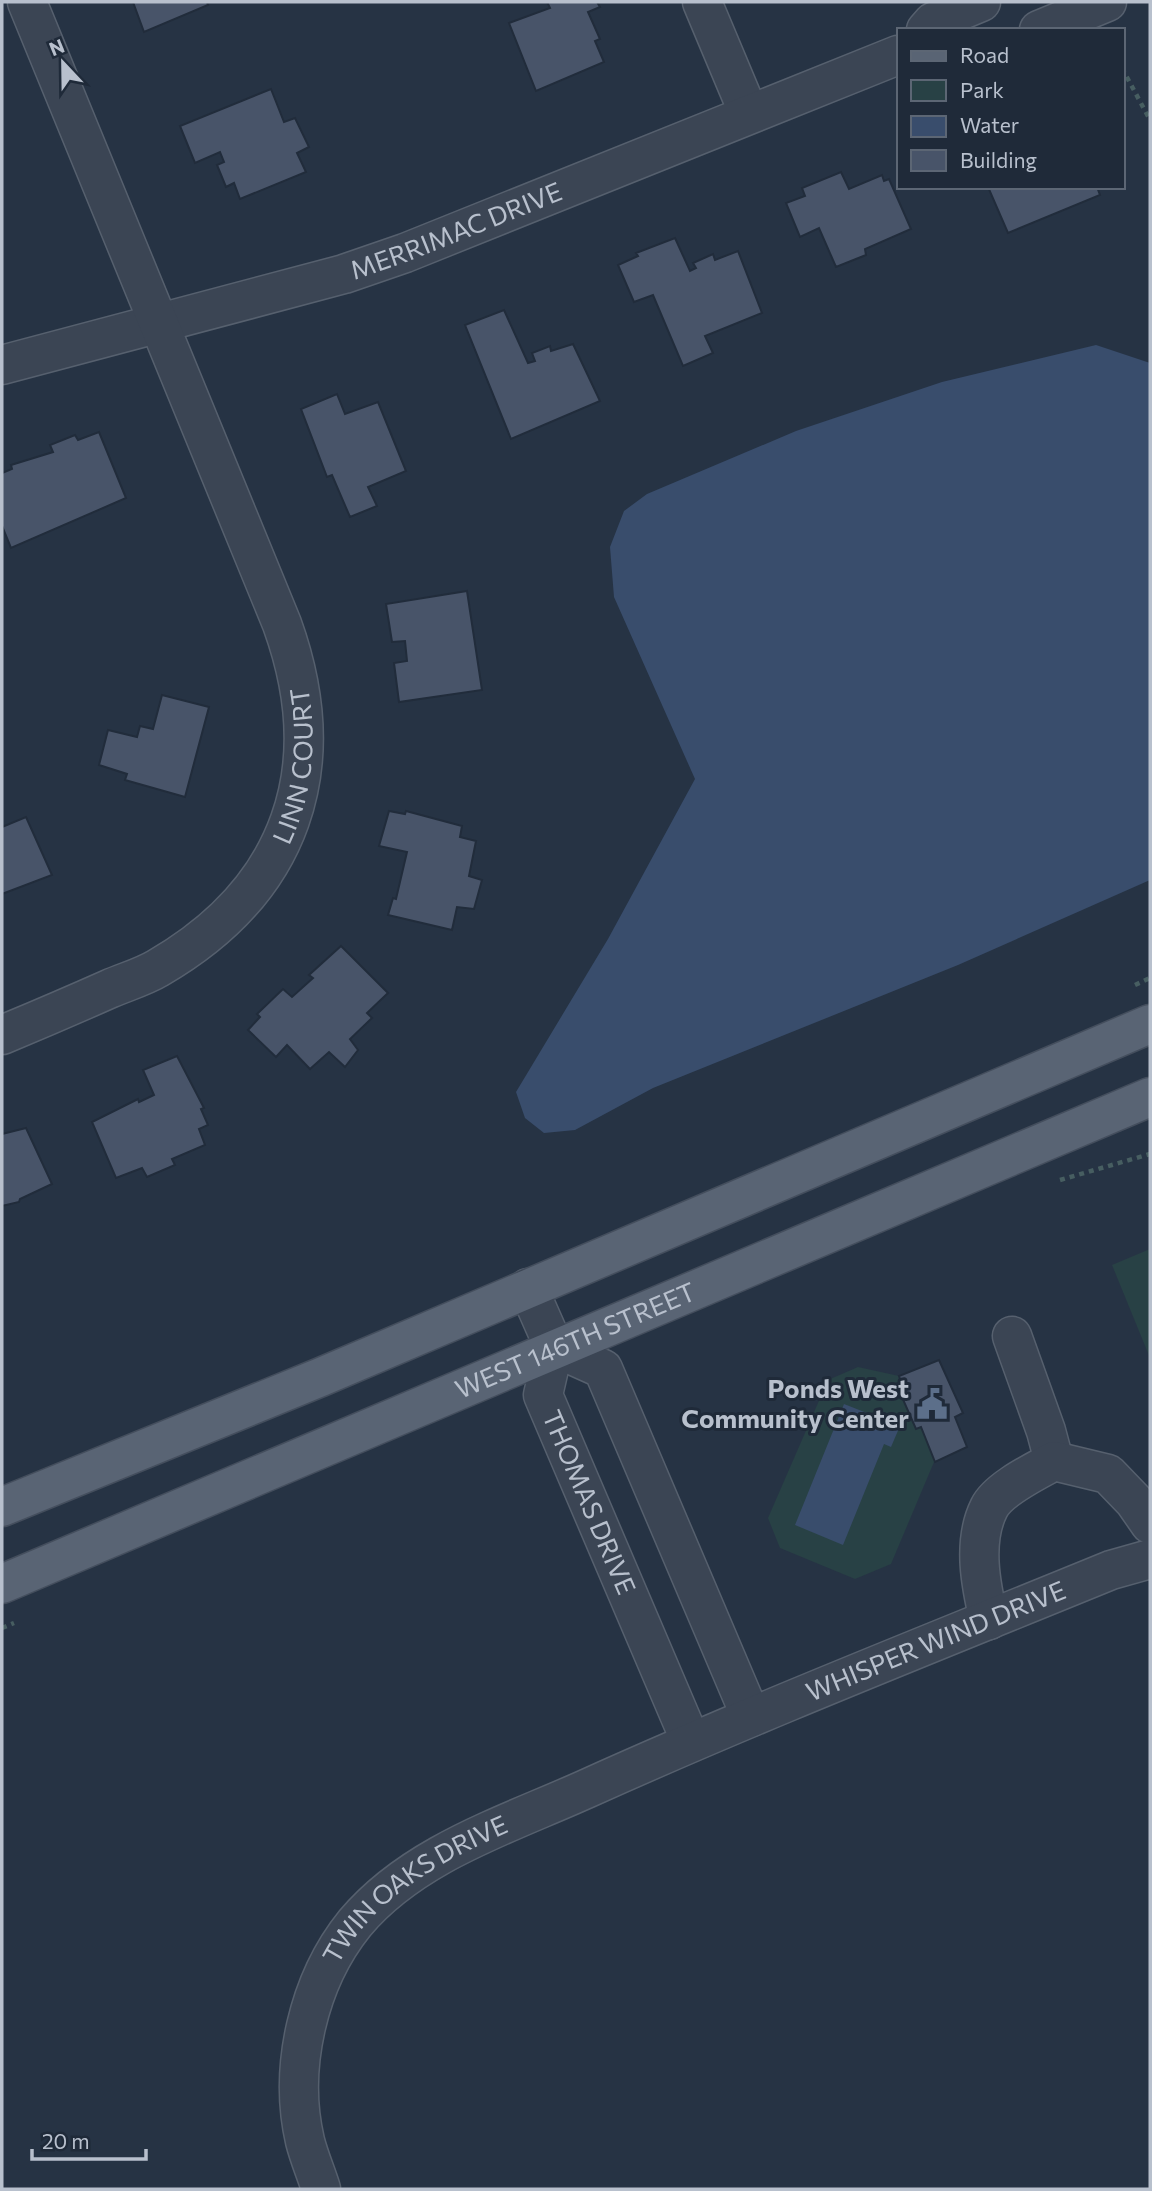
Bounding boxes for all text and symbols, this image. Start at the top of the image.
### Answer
north arrow [28,28,98,98]
legend [897,28,1124,189]
text: N [46,33,67,60]
text: Road [960,42,1009,67]
text: Park [960,77,1004,102]
text: Water [960,112,1019,137]
text: Building [960,147,1037,172]
street label: MERRIMAC DRIVE [346,175,566,285]
street label: LINN COURT [265,686,318,848]
street label: WEST 146TH STREET [450,1275,700,1404]
place label: Ponds West Community Center [681,1372,909,1433]
public building icon: Ponds West Community Center [915,1387,949,1421]
street label: THOMAS DRIVE [537,1405,643,1599]
street label: WHISPER WIND DRIVE [801,1573,1070,1707]
street label: TWIN OAKS DRIVE [315,1808,512,1968]
scale bar [32,2118,145,2162]
text: 20 m [42,2128,90,2153]

